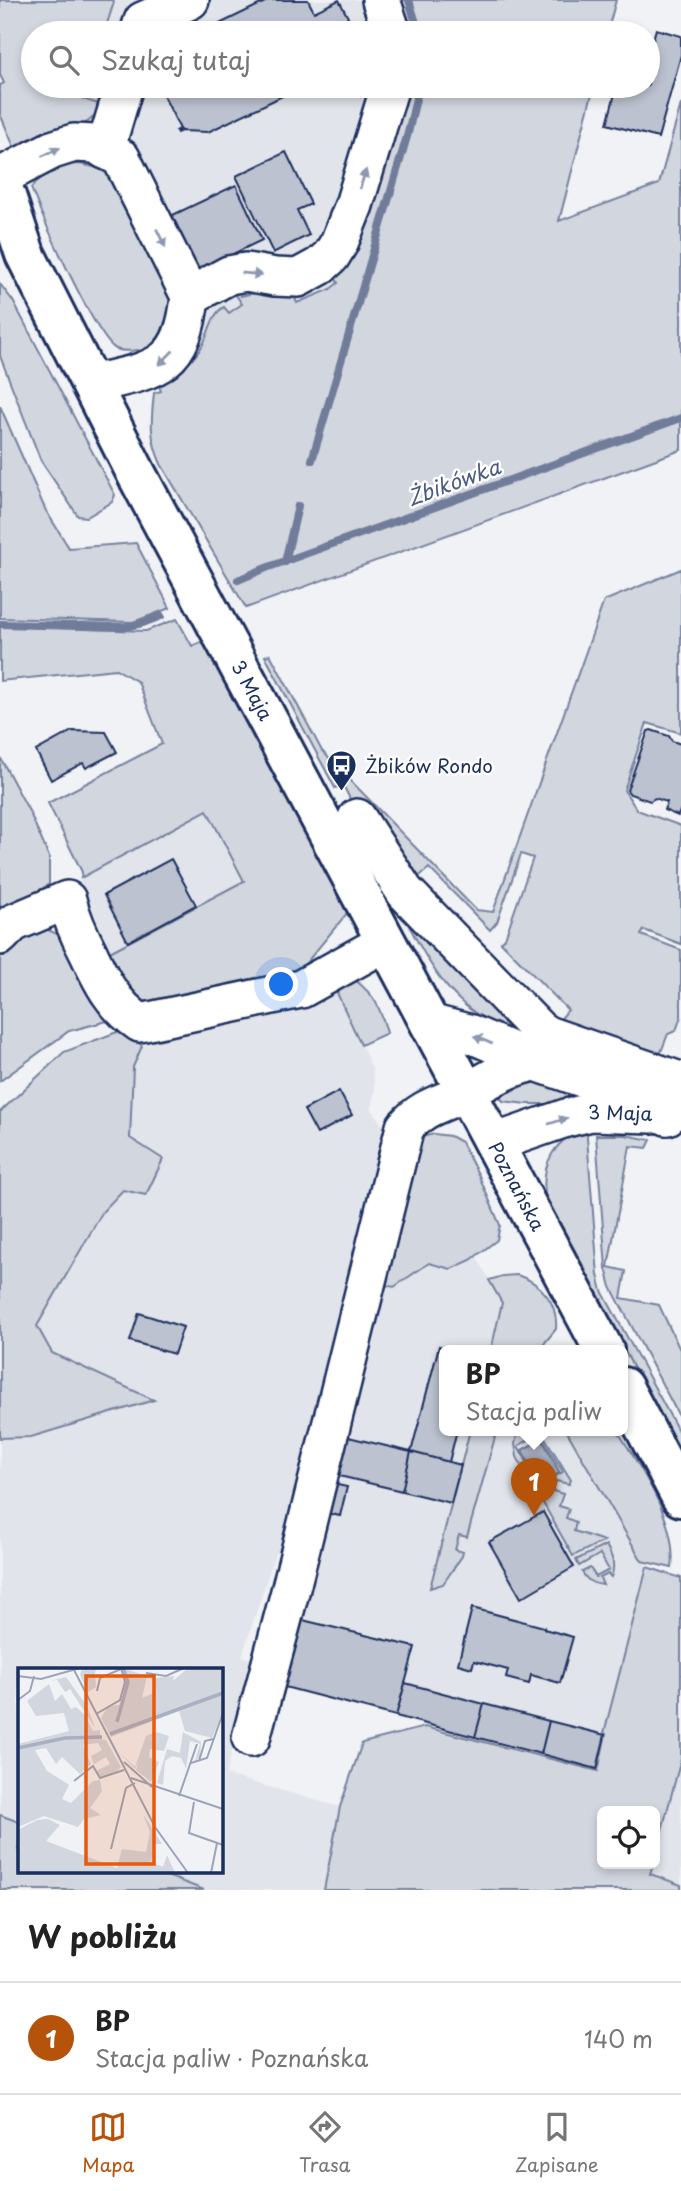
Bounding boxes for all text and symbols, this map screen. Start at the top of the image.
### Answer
search box [21,21,660,98]
text: Szukaj tutaj [101,40,251,79]
icon: search [45,41,83,79]
one-way arrow [41,146,61,158]
one-way arrow [358,168,369,189]
one-way arrow [156,228,167,248]
one-way arrow [241,269,263,280]
one-way arrow [158,349,175,366]
water label: Żbikówka [402,449,505,513]
street label: 3 Maja [225,655,280,725]
bus stop icon: Żbików Rondo [325,749,359,793]
place label: Żbików Rondo [365,751,493,779]
your location [264,967,298,1001]
one-way arrow [473,1034,494,1045]
street label: 3 Maja [587,1097,653,1127]
one-way arrow [548,1115,569,1126]
street label: Poznańska [482,1136,553,1236]
popup [439,1345,628,1436]
text: BP [466,1354,500,1393]
text: Stacja paliw [466,1393,601,1428]
pin: 1 [511,1458,557,1516]
inset map [18,1668,222,1872]
map controls [597,1806,660,1869]
button: locate [597,1806,660,1869]
text: W pobliżu [28,1913,177,1958]
text: BP [95,2001,130,2040]
text: 1 [46,2021,57,2056]
text: 140 m [584,2021,653,2056]
text: Stacja paliw · Poznańska [95,2040,368,2075]
tab: Mapa [82,2108,135,2178]
tab: Trasa [299,2108,351,2178]
tab: Zapisane [515,2108,599,2178]

